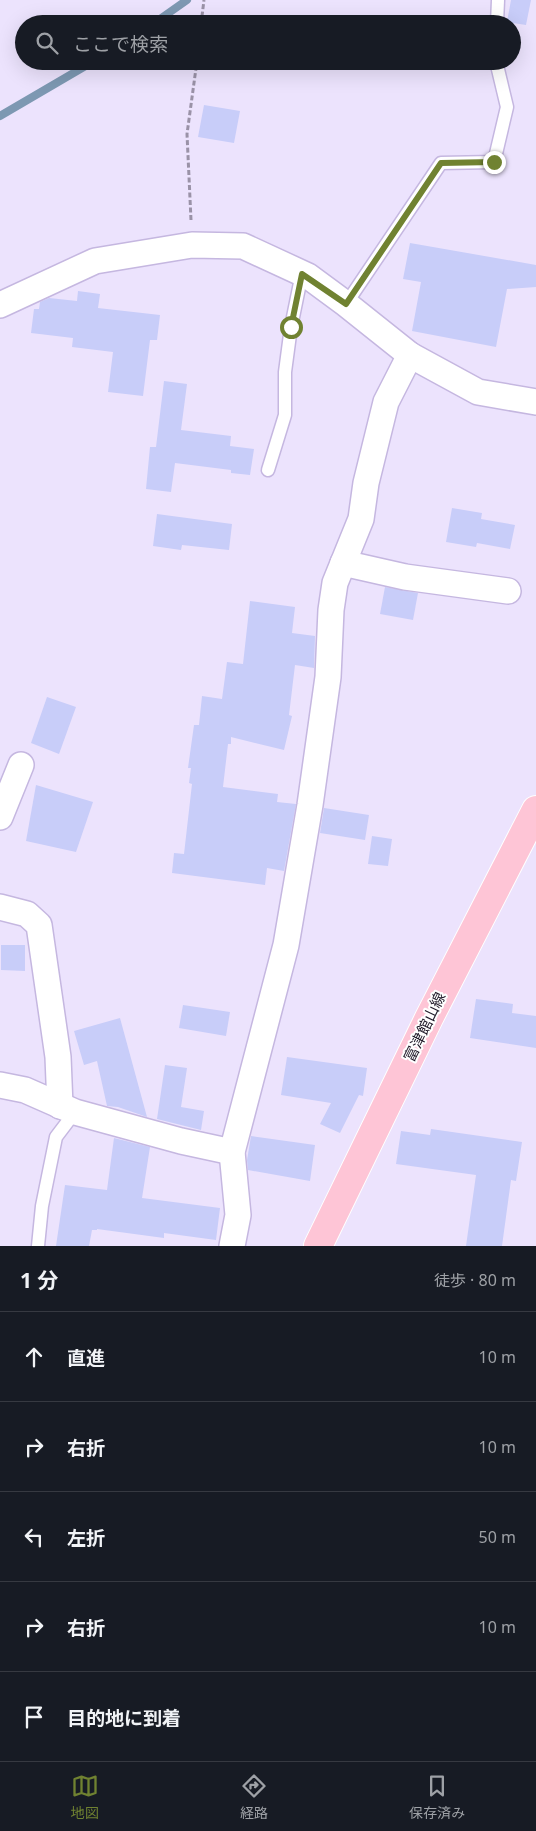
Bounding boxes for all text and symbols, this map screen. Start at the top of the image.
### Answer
search box [15,15,521,70]
icon: search [33,29,61,57]
text: ここで検索 [73,31,168,57]
route end [483,151,506,174]
route start [280,316,303,339]
street label: 富津館山線 [399,988,450,1065]
text: 1 分 [20,1266,58,1294]
text: 徒歩 · 80 m [434,1269,516,1291]
icon: ahead [20,1343,48,1371]
text: 直進 [67,1345,105,1371]
text: 10 m [479,1346,516,1368]
icon: right [20,1433,48,1461]
text: 右折 [67,1435,105,1461]
text: 10 m [479,1436,516,1458]
icon: left [20,1523,48,1551]
text: 左折 [67,1525,105,1551]
text: 50 m [479,1526,516,1548]
icon: right [20,1613,48,1641]
text: 右折 [67,1615,105,1641]
text: 10 m [479,1616,516,1638]
icon: arrive [20,1703,48,1731]
text: 目的地に到着 [67,1705,181,1731]
tab: 地図 [71,1772,99,1822]
tab: 経路 [240,1772,268,1822]
tab: 保存済み [409,1772,465,1822]

